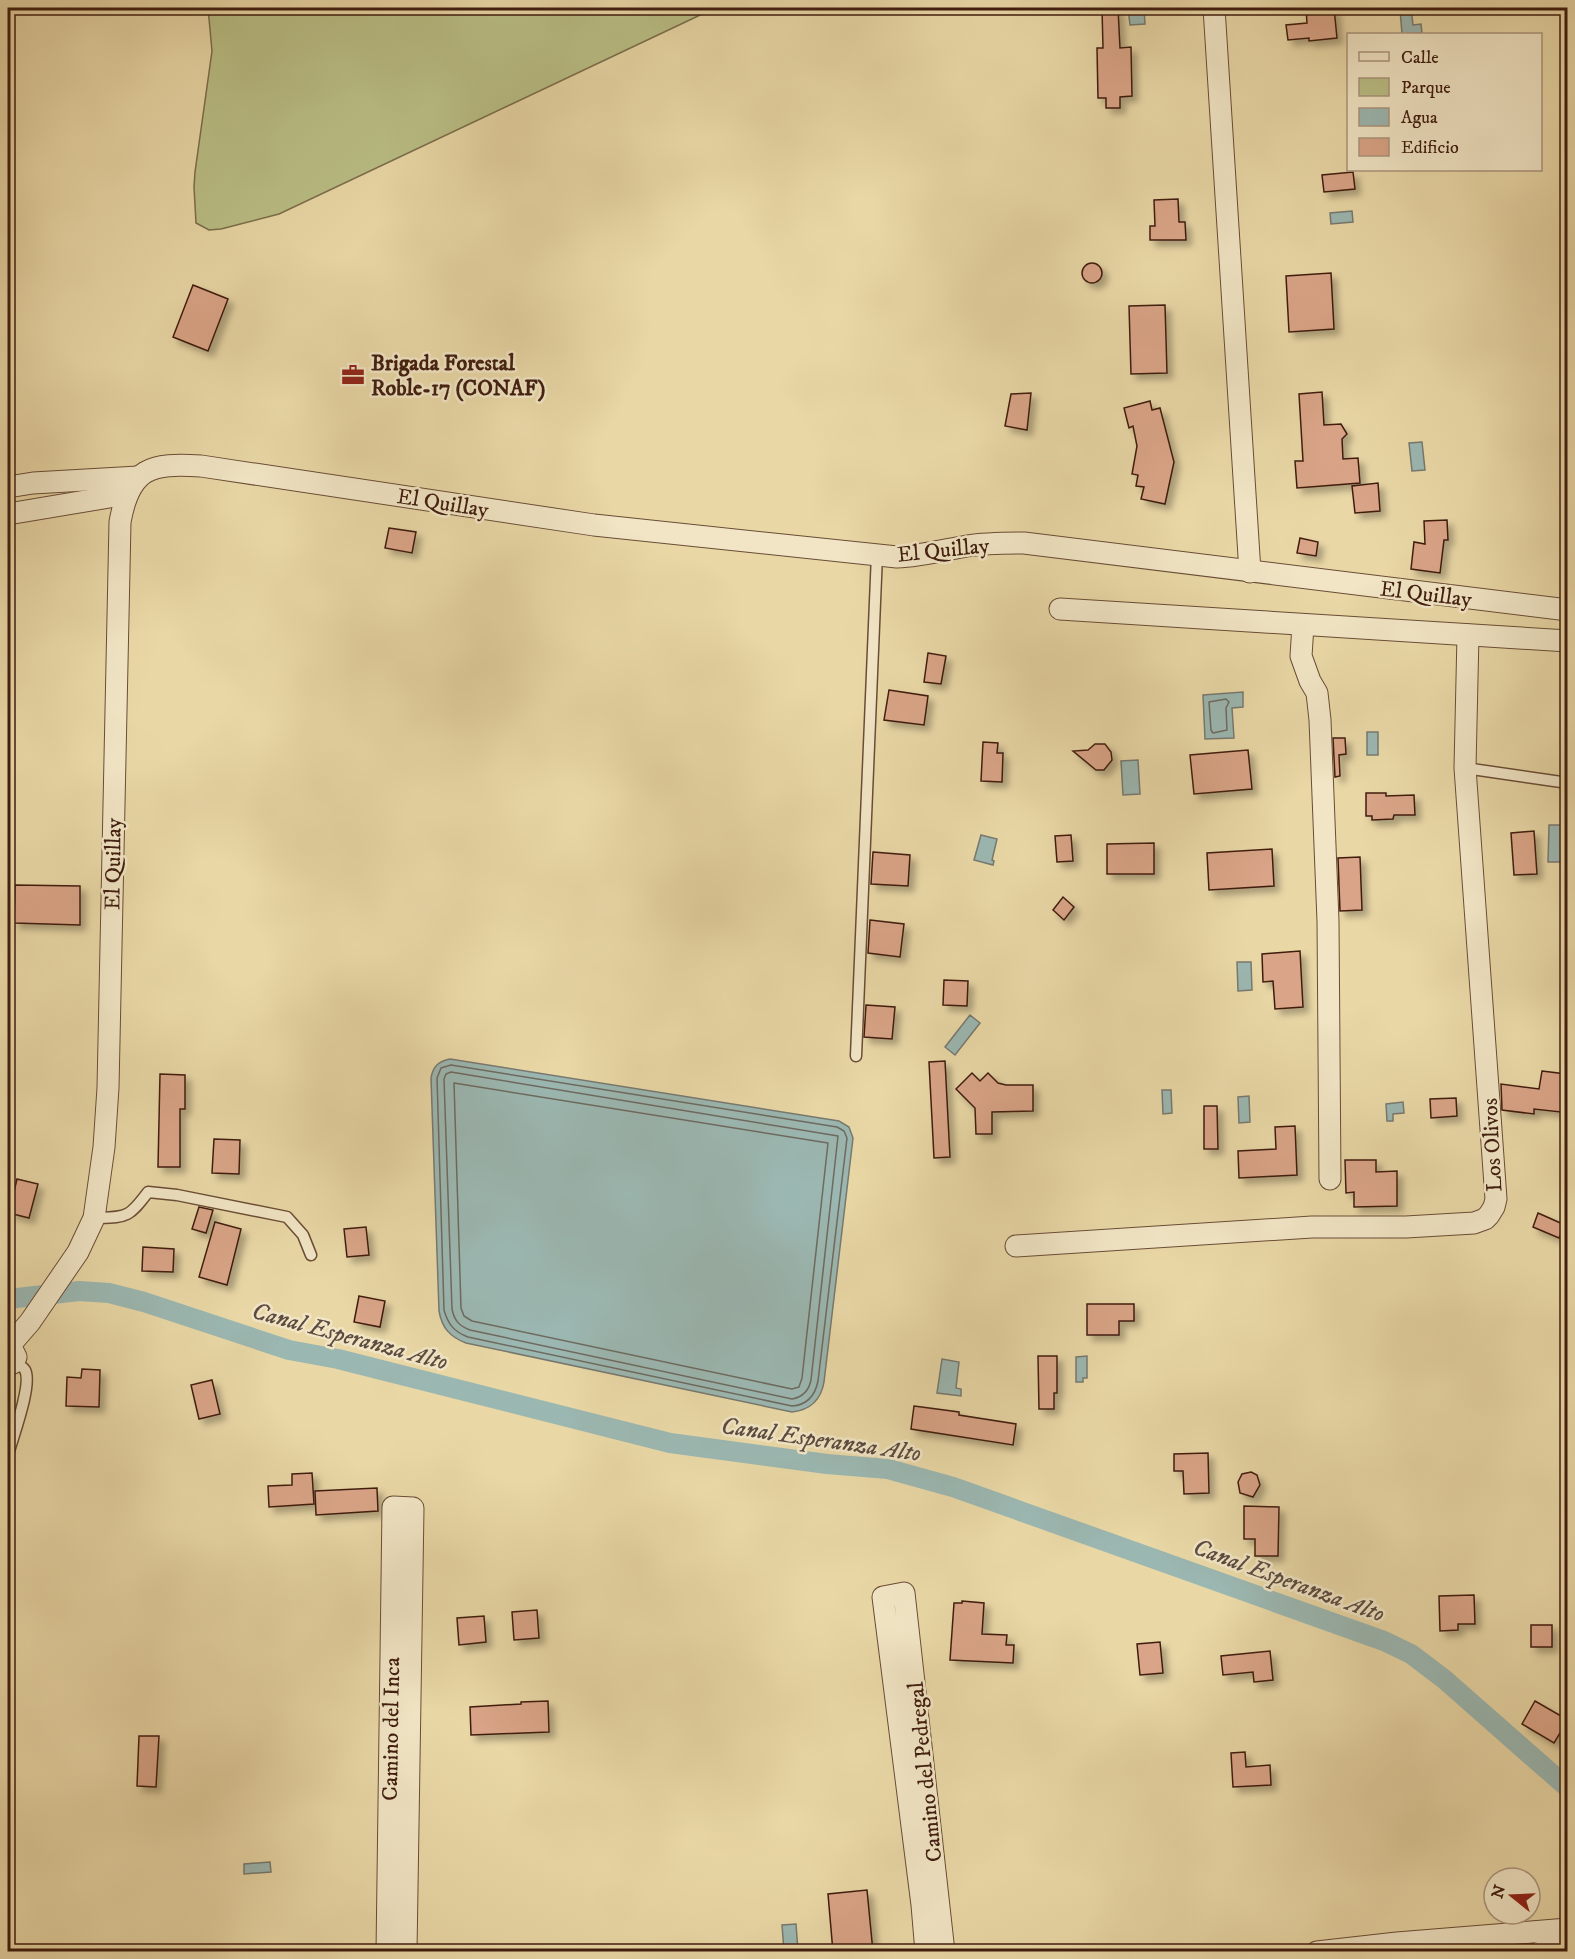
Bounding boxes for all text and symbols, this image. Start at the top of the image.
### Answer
legend [1347,33,1542,171]
text: Calle [1401,47,1439,69]
text: Parque [1401,77,1451,99]
text: Agua [1401,107,1438,129]
text: Edificio [1401,137,1459,159]
place label: Brigada Forestal Roble-17 (CONAF) [371,350,545,402]
office icon: Brigada Forestal Roble-17 (CONAF) [340,362,366,388]
street label: El Quillay [395,483,491,524]
street label: El Quillay [896,532,991,569]
street label: El Quillay [1378,575,1474,614]
street label: El Quillay [99,817,128,910]
street label: Los Olivos [1477,1097,1508,1193]
water label: Canal Esperanza Alto [248,1296,451,1378]
water label: Canal Esperanza Alto [719,1411,923,1469]
water label: Canal Esperanza Alto [1189,1532,1389,1630]
street label: Camino del Inca [377,1656,406,1801]
street label: Camino del Pedregal [903,1680,948,1863]
north arrow [1482,1866,1542,1926]
text: N [1487,1882,1510,1901]

